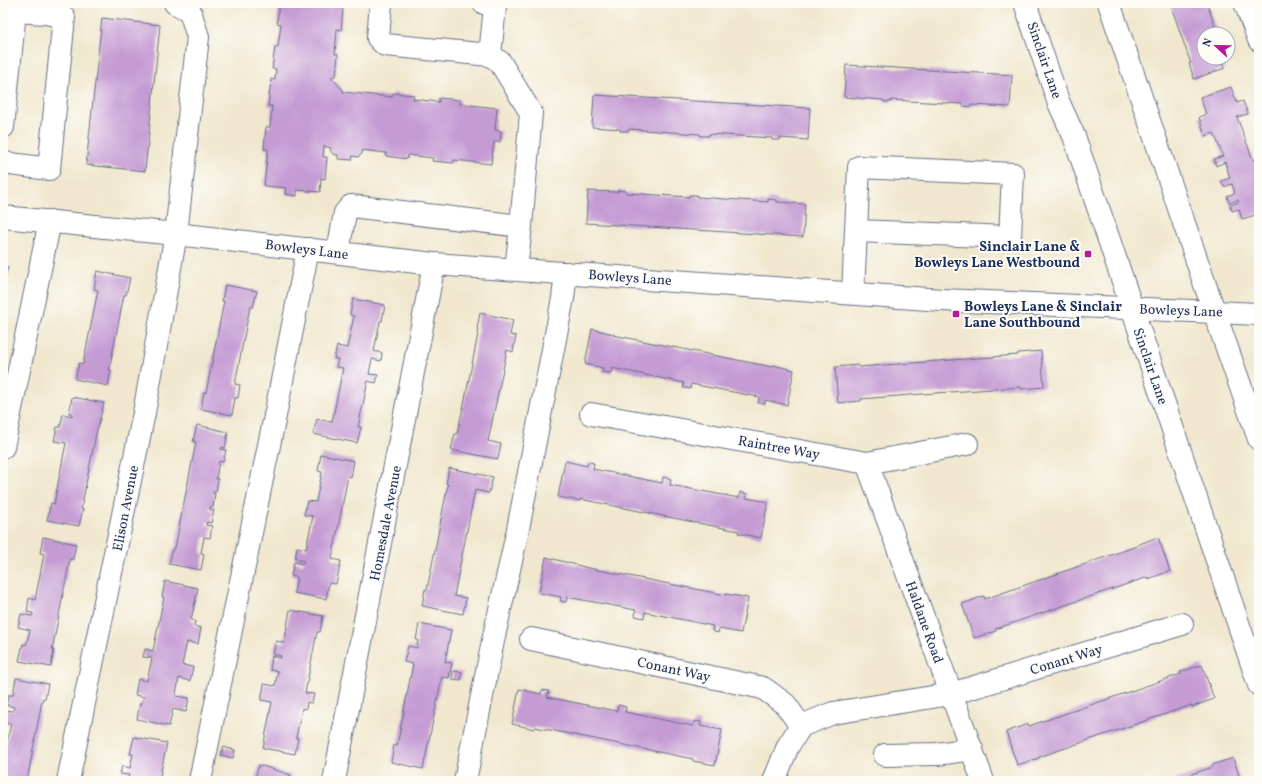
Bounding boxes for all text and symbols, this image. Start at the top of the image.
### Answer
street label: Sinclair Lane [1022,20,1066,102]
north arrow [1196,26,1236,66]
text: N [1200,36,1217,49]
street label: Bowleys Lane [264,236,350,265]
place label: Sinclair Lane & Bowleys Lane Westbound [914,238,1080,273]
marker: Sinclair Lane & Bowleys Lane Westbound [1083,249,1093,259]
street label: Bowleys Lane [587,266,673,291]
place label: Bowleys Lane & Sinclair Lane Southbound [964,298,1122,333]
street label: Bowleys Lane [1139,301,1223,322]
marker: Bowleys Lane & Sinclair Lane Southbound [951,309,961,319]
street label: Sinclair Lane [1128,326,1172,408]
street label: Raintree Way [736,432,822,465]
street label: Elison Avenue [109,463,144,553]
street label: Homesdale Avenue [366,464,407,583]
street label: Haldane Road [900,579,947,666]
street label: Conant Way [1028,640,1105,680]
street label: Conant Way [635,653,713,688]

